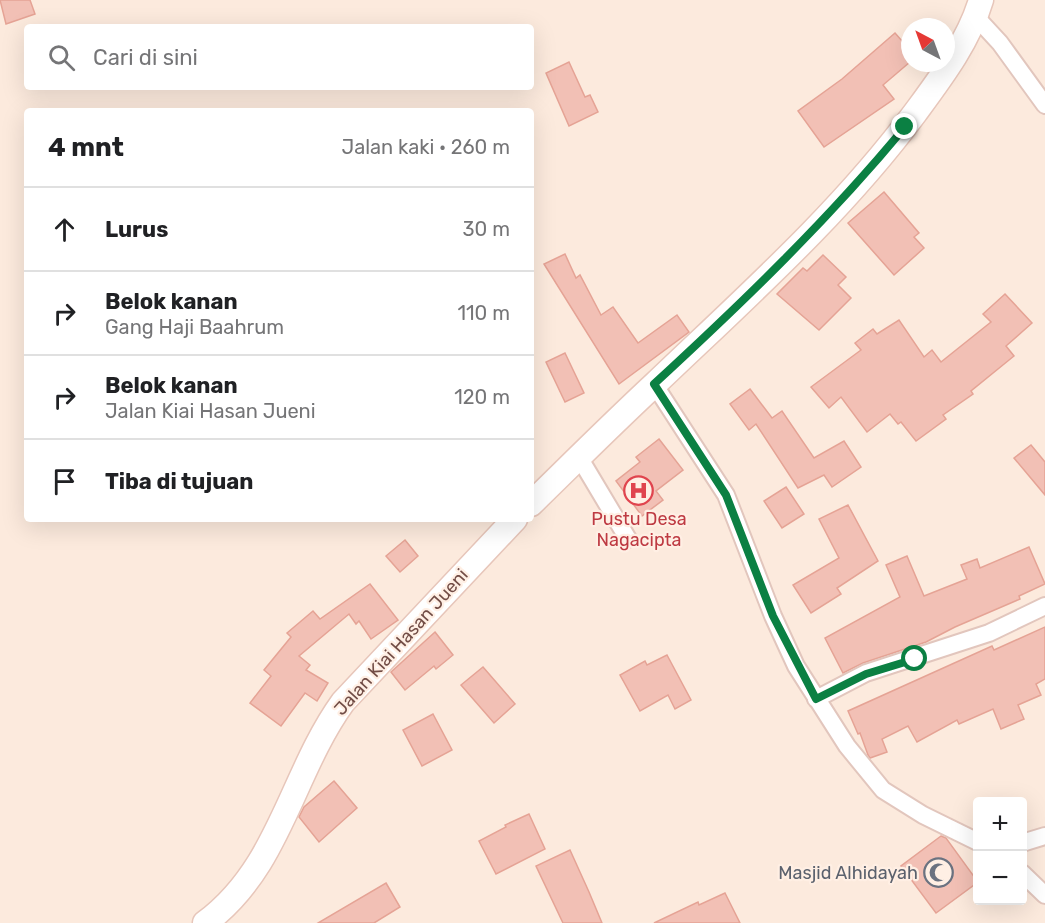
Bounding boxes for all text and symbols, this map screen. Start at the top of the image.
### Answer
north arrow [901,18,955,72]
search box [24,24,534,90]
icon: search [45,41,78,74]
text: Cari di sini [93,44,198,71]
route end [891,113,917,139]
text: 4 mnt [48,132,124,163]
text: Jalan kaki · 260 m [342,135,510,159]
icon: ahead [48,213,81,246]
text: Lurus [105,216,168,243]
text: 30 m [463,217,510,241]
text: Belok kanan [105,288,238,315]
icon: right [48,297,81,330]
text: 110 m [458,301,510,325]
text: Gang Haji Baahrum [105,315,284,339]
text: Belok kanan [105,372,238,399]
icon: right [48,381,81,414]
text: 120 m [454,385,510,409]
text: Jalan Kiai Hasan Jueni [105,399,316,423]
icon: arrive [48,465,81,498]
text: Tiba di tujuan [105,468,253,495]
hospital icon: Pustu Desa Nagacipta [623,474,655,506]
place label: Pustu Desa Nagacipta [591,508,687,551]
street label: Jalan Kiai Hasan Jueni [329,564,473,720]
route start [901,645,927,671]
map controls [973,797,1027,905]
button: + [973,797,1027,851]
button: − [973,851,1027,905]
mosque icon: Masjid Alhidayah [923,857,955,889]
place label: Masjid Alhidayah [778,862,918,884]

